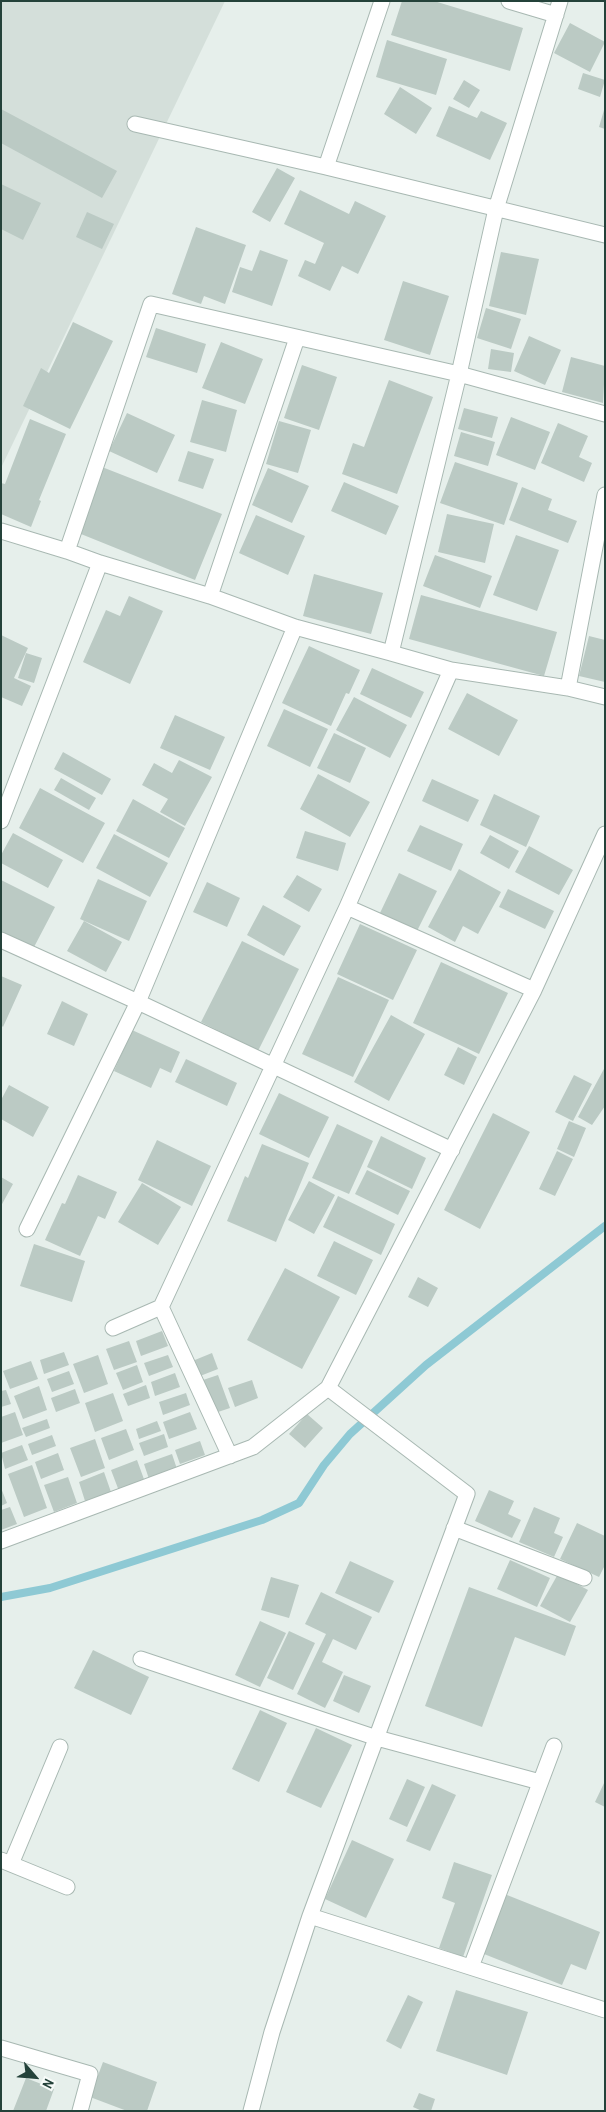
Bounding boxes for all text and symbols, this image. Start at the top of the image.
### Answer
north arrow [10,2052,60,2102]
text: N [38,2076,58,2092]

